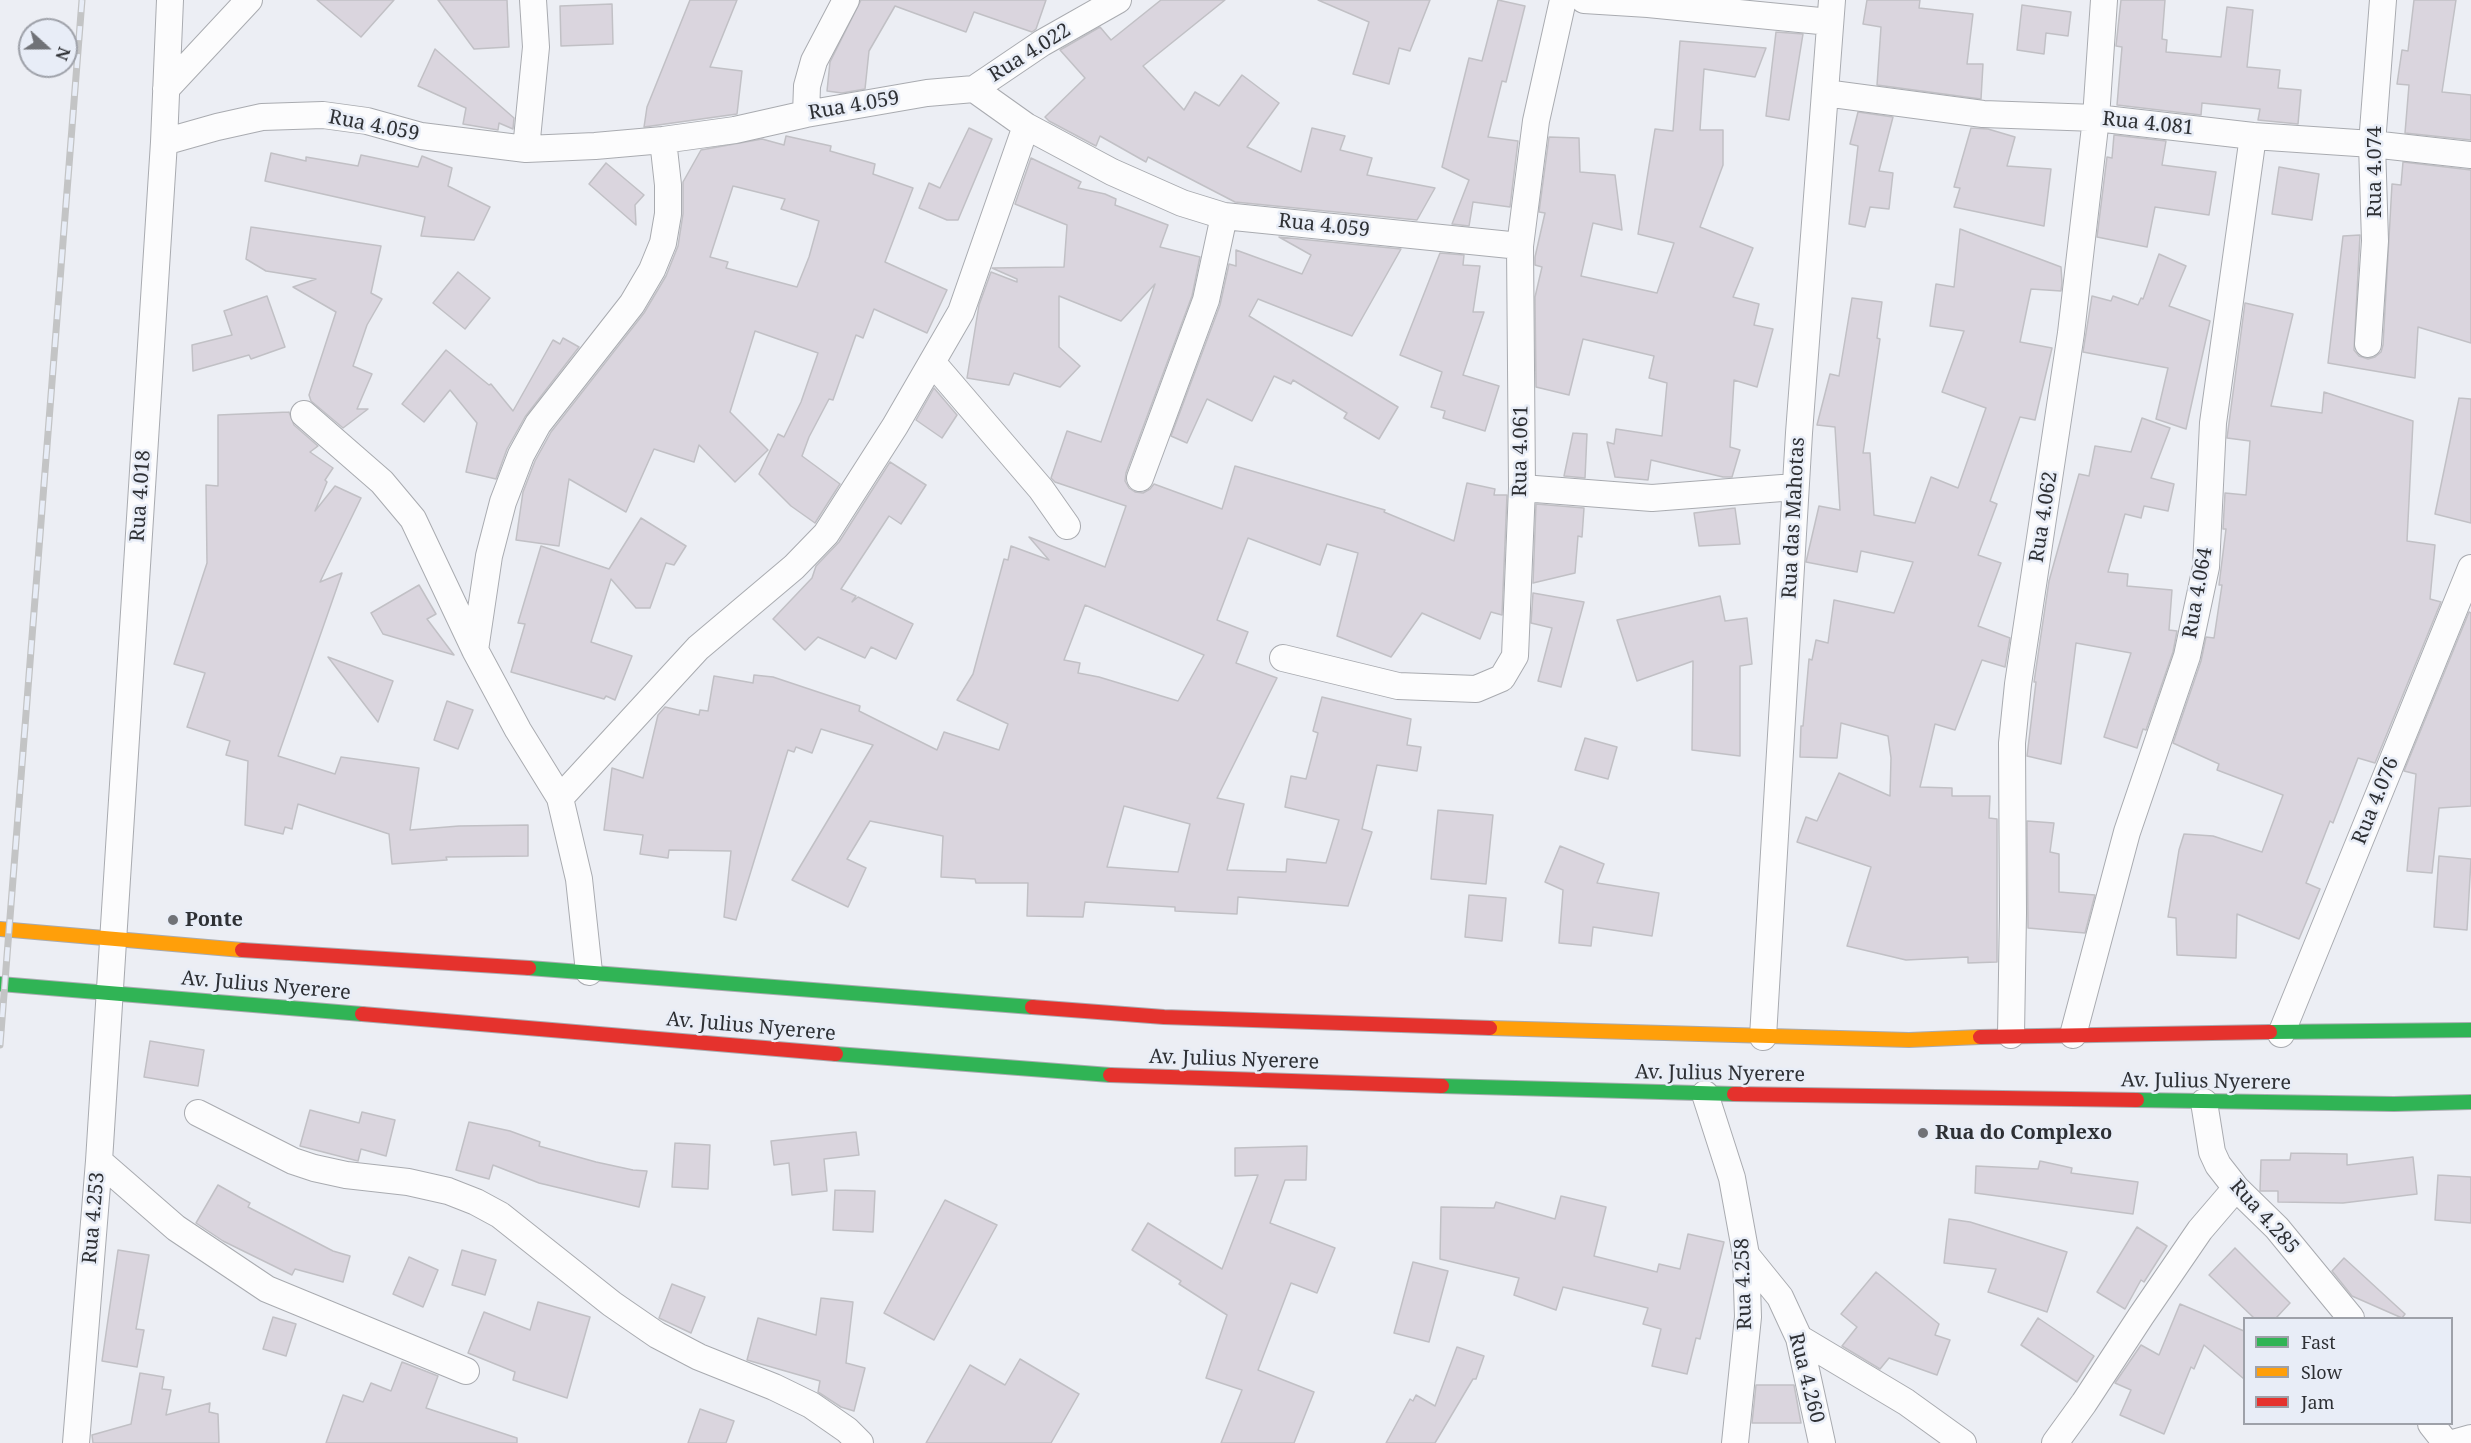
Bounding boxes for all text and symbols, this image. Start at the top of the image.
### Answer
north arrow [18,18,78,78]
street label: Rua 4.022 [985,18,1075,88]
text: N [50,44,75,64]
street label: Rua 4.059 [807,86,901,126]
street label: Rua 4.059 [327,105,421,147]
street label: Rua 4.081 [2101,107,2195,141]
street label: Rua 4.074 [2363,126,2387,218]
street label: Rua 4.059 [1277,209,1371,243]
street label: Rua 4.061 [1508,405,1534,497]
street label: Rua das Mahotas [1778,437,1810,599]
street label: Rua 4.018 [126,449,156,543]
street label: Rua 4.062 [2025,470,2063,564]
street label: Rua 4.064 [2178,546,2218,640]
street label: Rua 4.076 [2348,754,2404,848]
place label: Ponte [185,908,243,932]
marker: Ponte [166,913,180,927]
street label: Av. Julius Nyerere [180,967,352,1005]
street label: Av. Julius Nyerere [665,1008,837,1046]
street label: Av. Julius Nyerere [1149,1045,1319,1075]
street label: Av. Julius Nyerere [1635,1061,1805,1087]
street label: Av. Julius Nyerere [2121,1069,2291,1095]
place label: Rua do Complexo [1935,1121,2112,1145]
marker: Rua do Complexo [1916,1126,1930,1140]
street label: Rua 4.253 [78,1171,110,1265]
street label: Rua 4.285 [2224,1175,2304,1259]
street label: Rua 4.258 [1730,1238,1758,1330]
legend [2243,1317,2453,1425]
street label: Rua 4.260 [1783,1330,1829,1426]
text: Fast [2301,1330,2336,1354]
text: Slow [2301,1360,2342,1384]
text: Jam [2301,1390,2335,1414]

